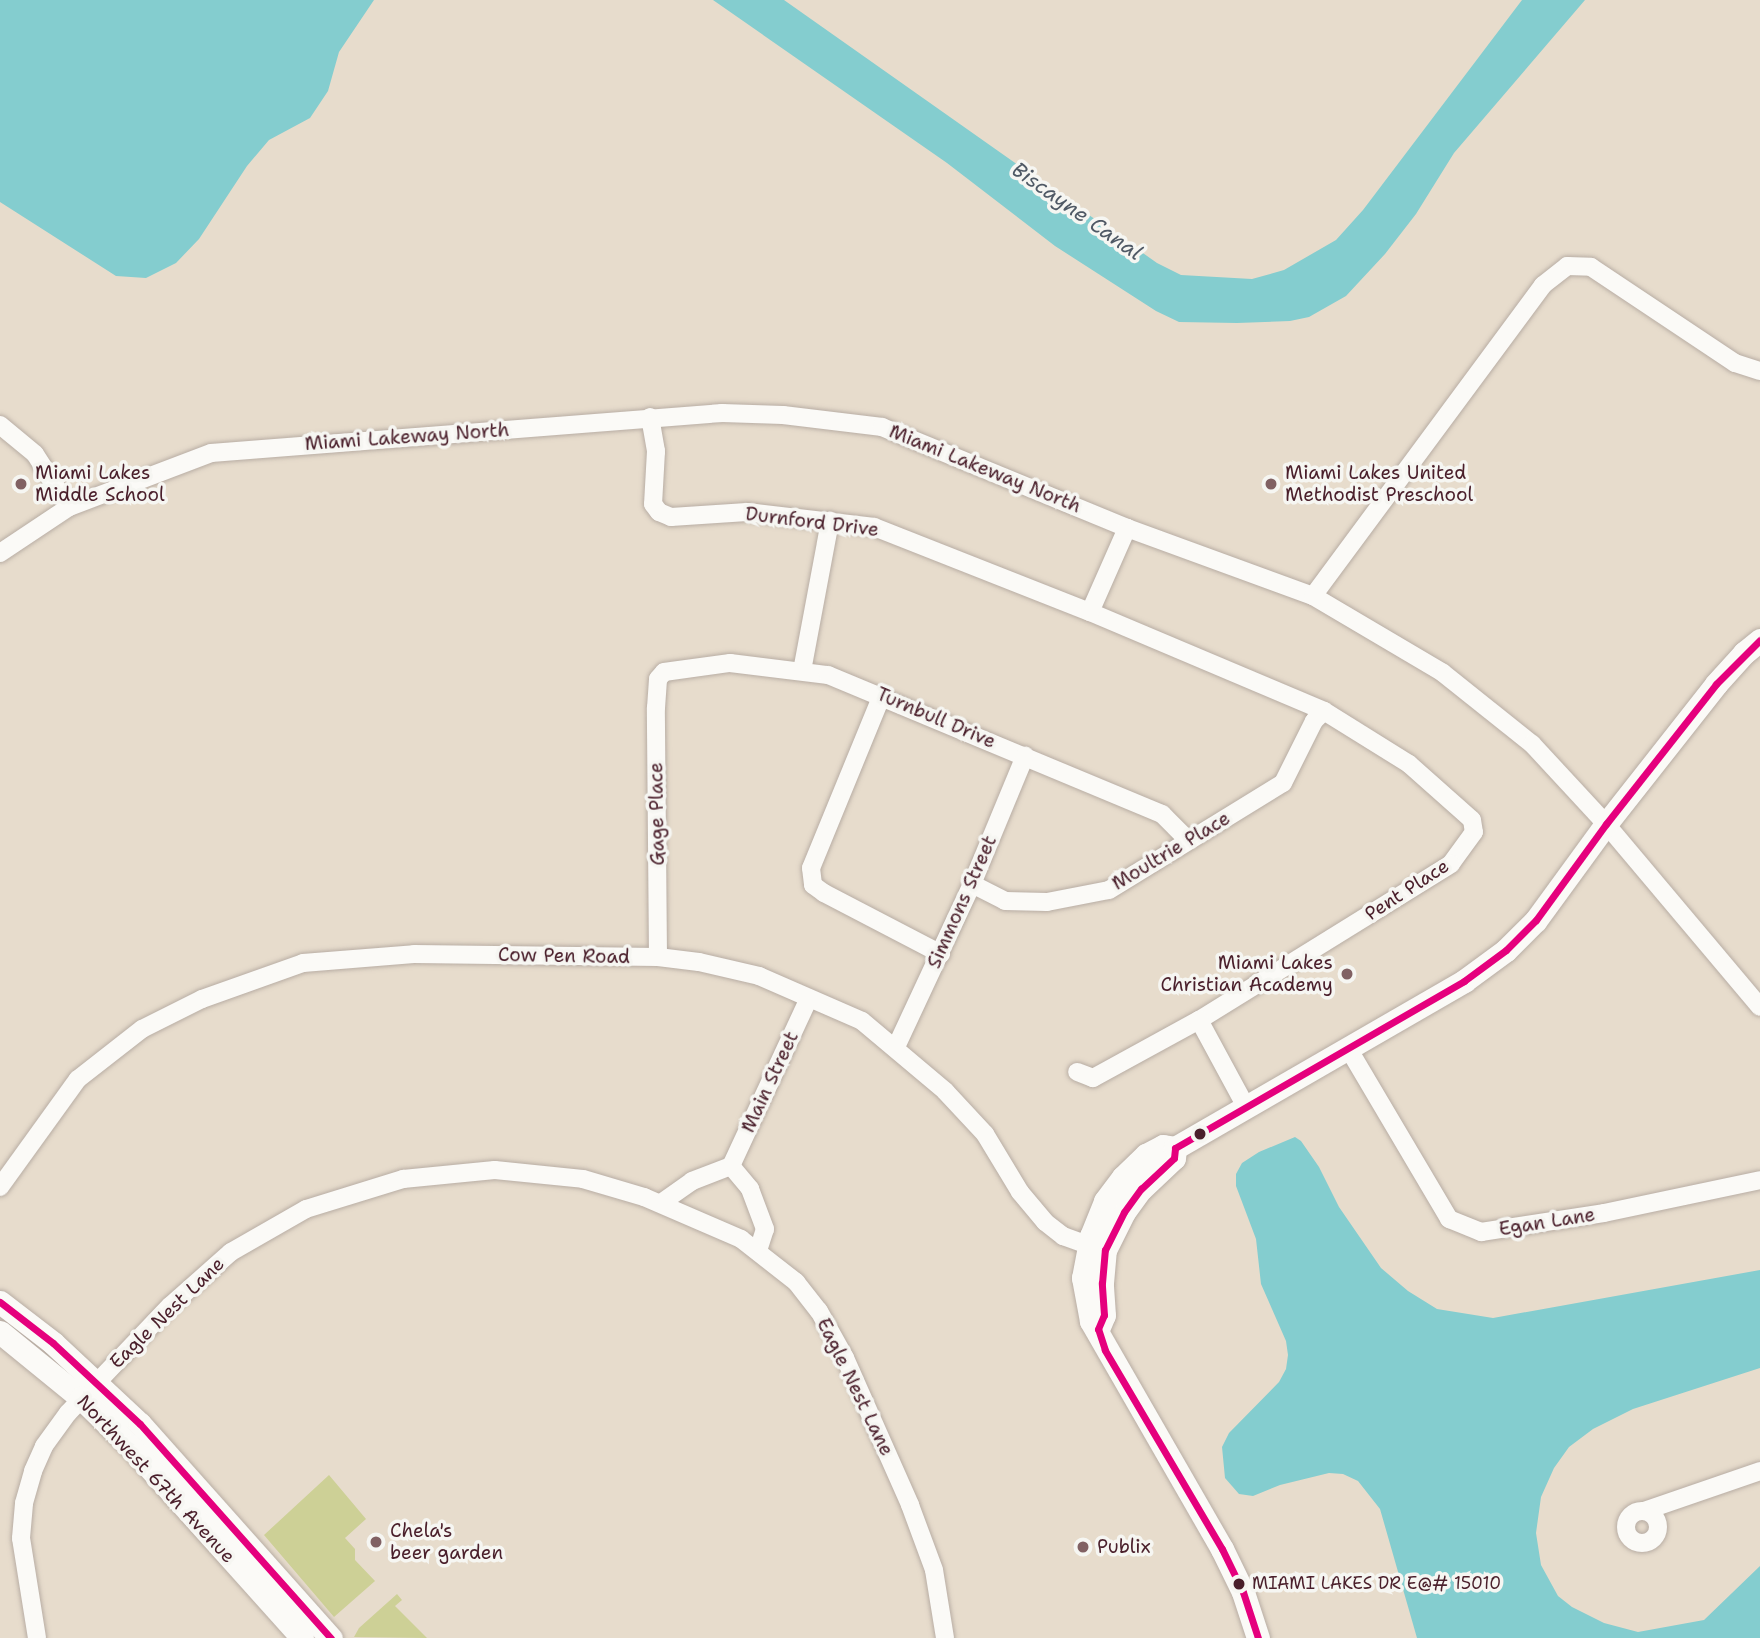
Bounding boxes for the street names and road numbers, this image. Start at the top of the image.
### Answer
street label: Miami Lakeway North [304,418,510,456]
street label: Miami Lakeway North [886,420,1084,518]
street label: Durnford Drive [744,503,880,541]
street label: Turnbull Drive [873,683,999,753]
street label: Gage Place [645,762,669,866]
street label: Moultrie Place [1108,807,1234,895]
street label: Simmons Street [923,832,1001,972]
street label: Pent Place [1361,854,1453,926]
street label: Cow Pen Road [498,943,630,969]
street label: Main Street [737,1028,803,1136]
street label: Egan Lane [1497,1203,1597,1241]
street label: Eagle Nest Lane [105,1253,229,1373]
street label: Eagle Nest Lane [812,1314,898,1460]
street label: Northwest 67th Avenue [72,1390,240,1568]

